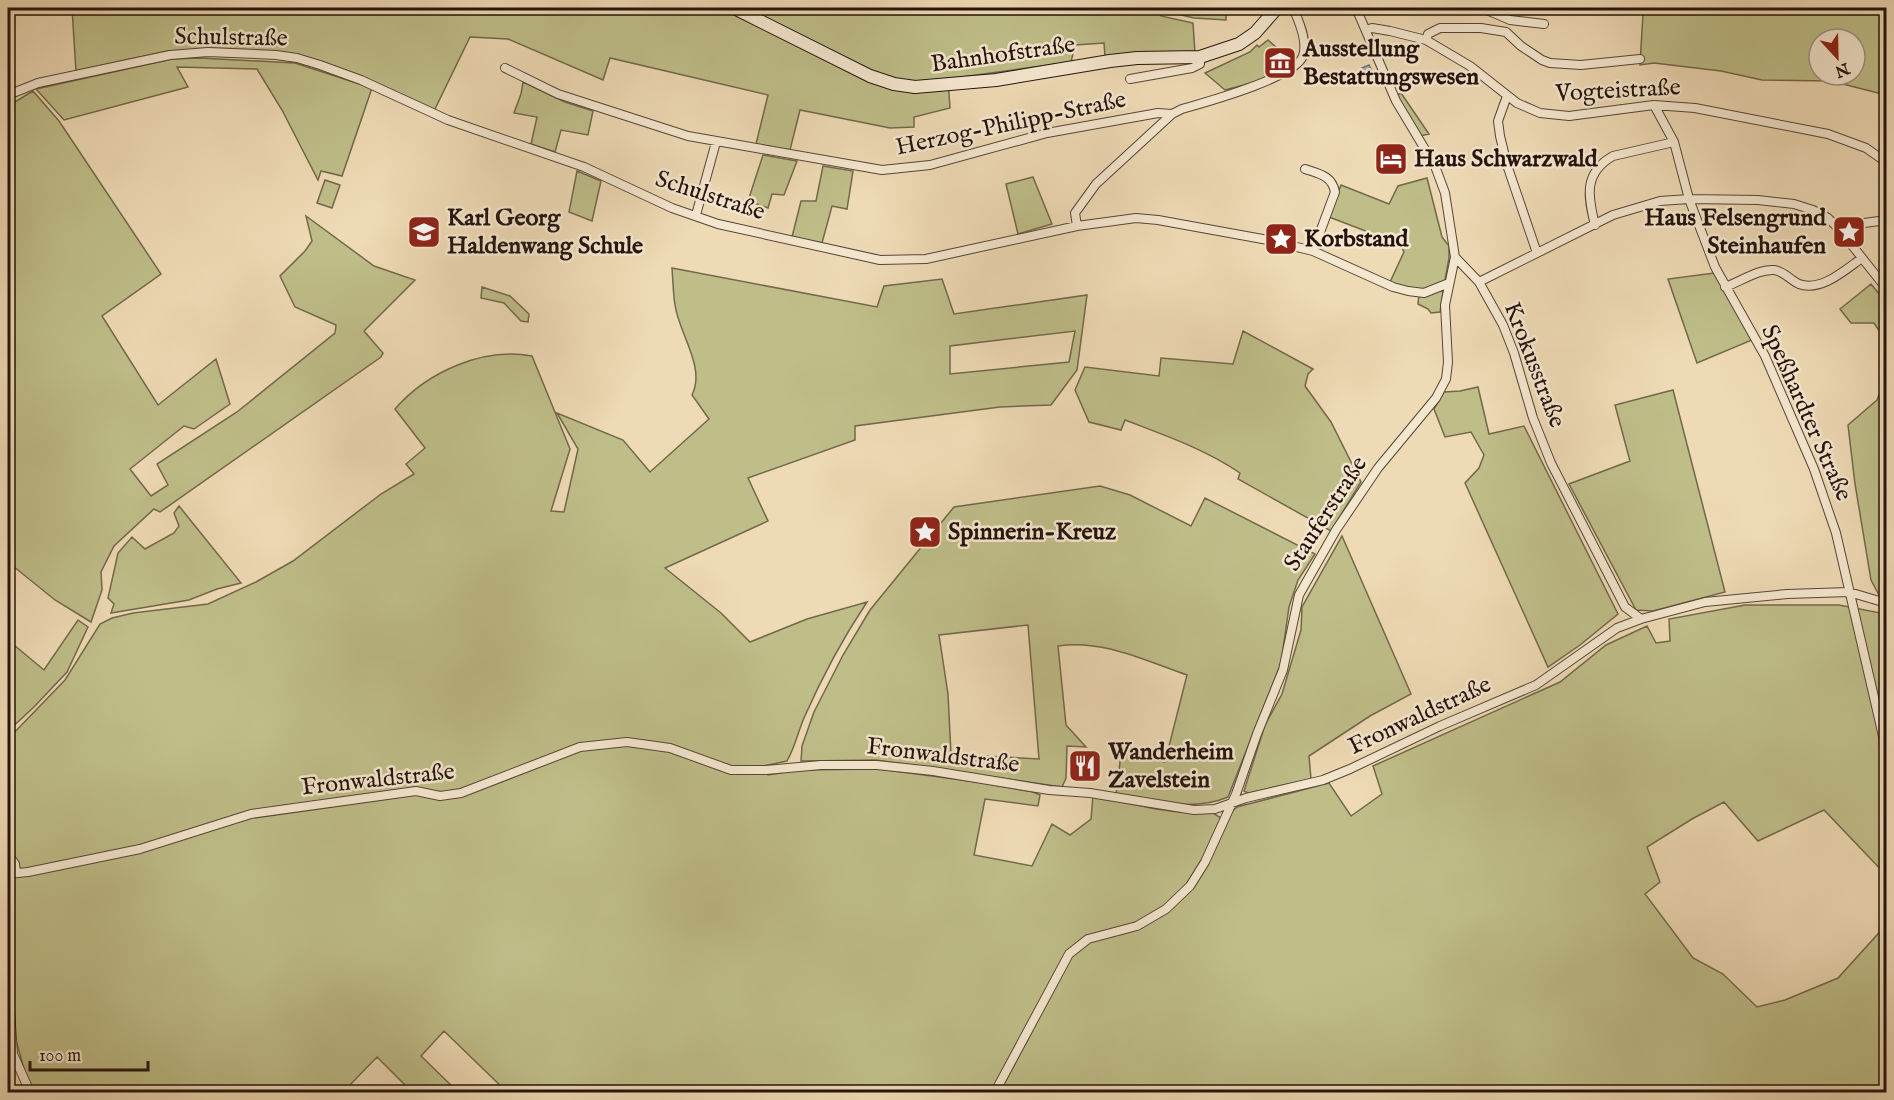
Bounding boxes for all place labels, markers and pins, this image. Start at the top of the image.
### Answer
place label: Ausstellung Bestattungswesen [1302,34,1479,93]
museum icon: Ausstellung Bestattungswesen [1262,45,1298,81]
hotel icon: Haus Schwarzwald [1373,141,1409,177]
place label: Haus Schwarzwald [1414,144,1599,175]
place label: Karl Georg Haldenwang Schule [447,203,643,262]
place label: Haus Felsengrund Steinhaufen [1644,203,1827,262]
school or university icon: Karl Georg Haldenwang Schule [406,214,442,250]
place icon: Haus Felsengrund Steinhaufen [1831,214,1867,250]
place icon: Korbstand [1263,221,1299,257]
place label: Korbstand [1304,224,1410,255]
place icon: Spinnerin-Kreuz [907,514,943,550]
place label: Spinnerin-Kreuz [948,517,1116,548]
place label: Wanderheim Zavelstein [1107,737,1234,796]
restaurant icon: Wanderheim Zavelstein [1067,748,1103,784]

